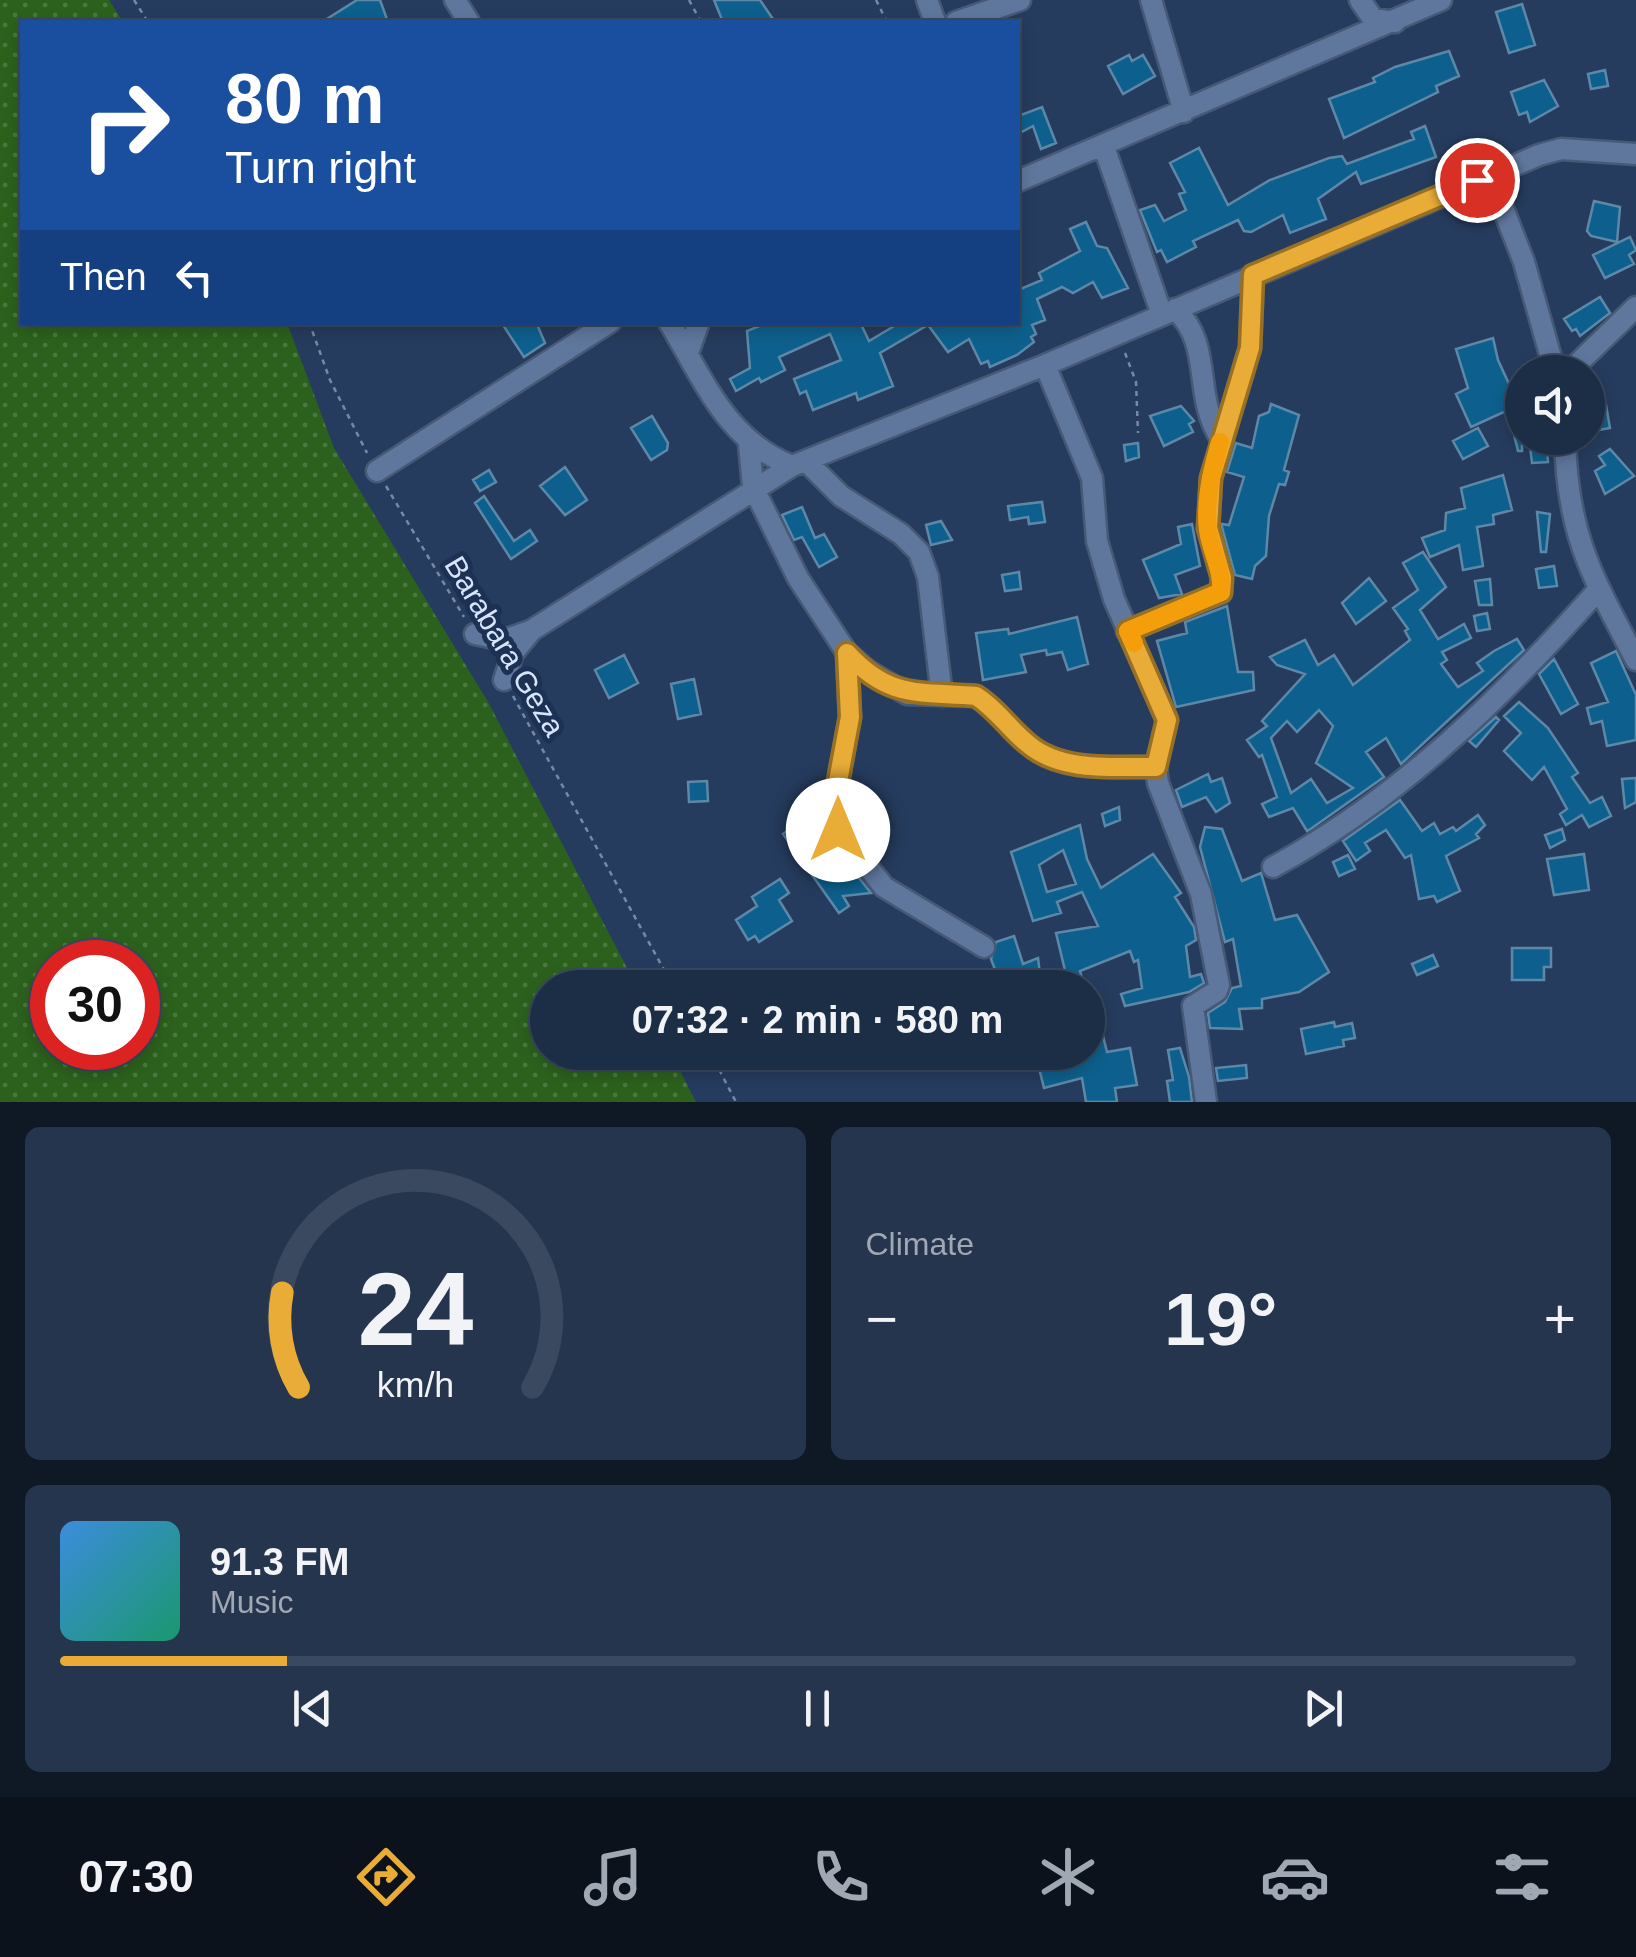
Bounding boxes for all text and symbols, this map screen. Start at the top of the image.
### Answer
icon: right [60,60,190,190]
text: 80 m [225,60,385,138]
pin [1435,138,1520,223]
text: Turn right [225,142,416,193]
icon: arrive [1450,153,1505,208]
icon: left [167,250,222,305]
text: Then [60,256,147,298]
map controls [1505,355,1605,455]
button: sound [1505,355,1605,455]
street label: Barabara Geza [438,550,572,742]
position arrow [786,778,890,882]
speed limit sign: 30 [30,940,160,1070]
text: 07:32 · 2 min · 580 m [632,999,1003,1041]
text: Climate [866,1226,974,1262]
text: 24 [357,1251,473,1367]
text: 19° [1164,1277,1277,1361]
text: − [866,1288,898,1350]
text: + [1544,1288,1576,1350]
text: km/h [377,1365,454,1405]
text: 91.3 FM [210,1541,349,1583]
text: Music [210,1584,294,1620]
icon: previous [285,1681,340,1736]
icon: pause [790,1681,845,1736]
icon: next [1296,1681,1351,1736]
icon: directions [351,1842,421,1912]
icon: music [578,1842,648,1912]
icon: phone [806,1842,876,1912]
icon: climate [1033,1842,1103,1912]
icon: car [1260,1842,1330,1912]
icon: filters [1487,1842,1557,1912]
text: 07:30 [79,1851,194,1902]

